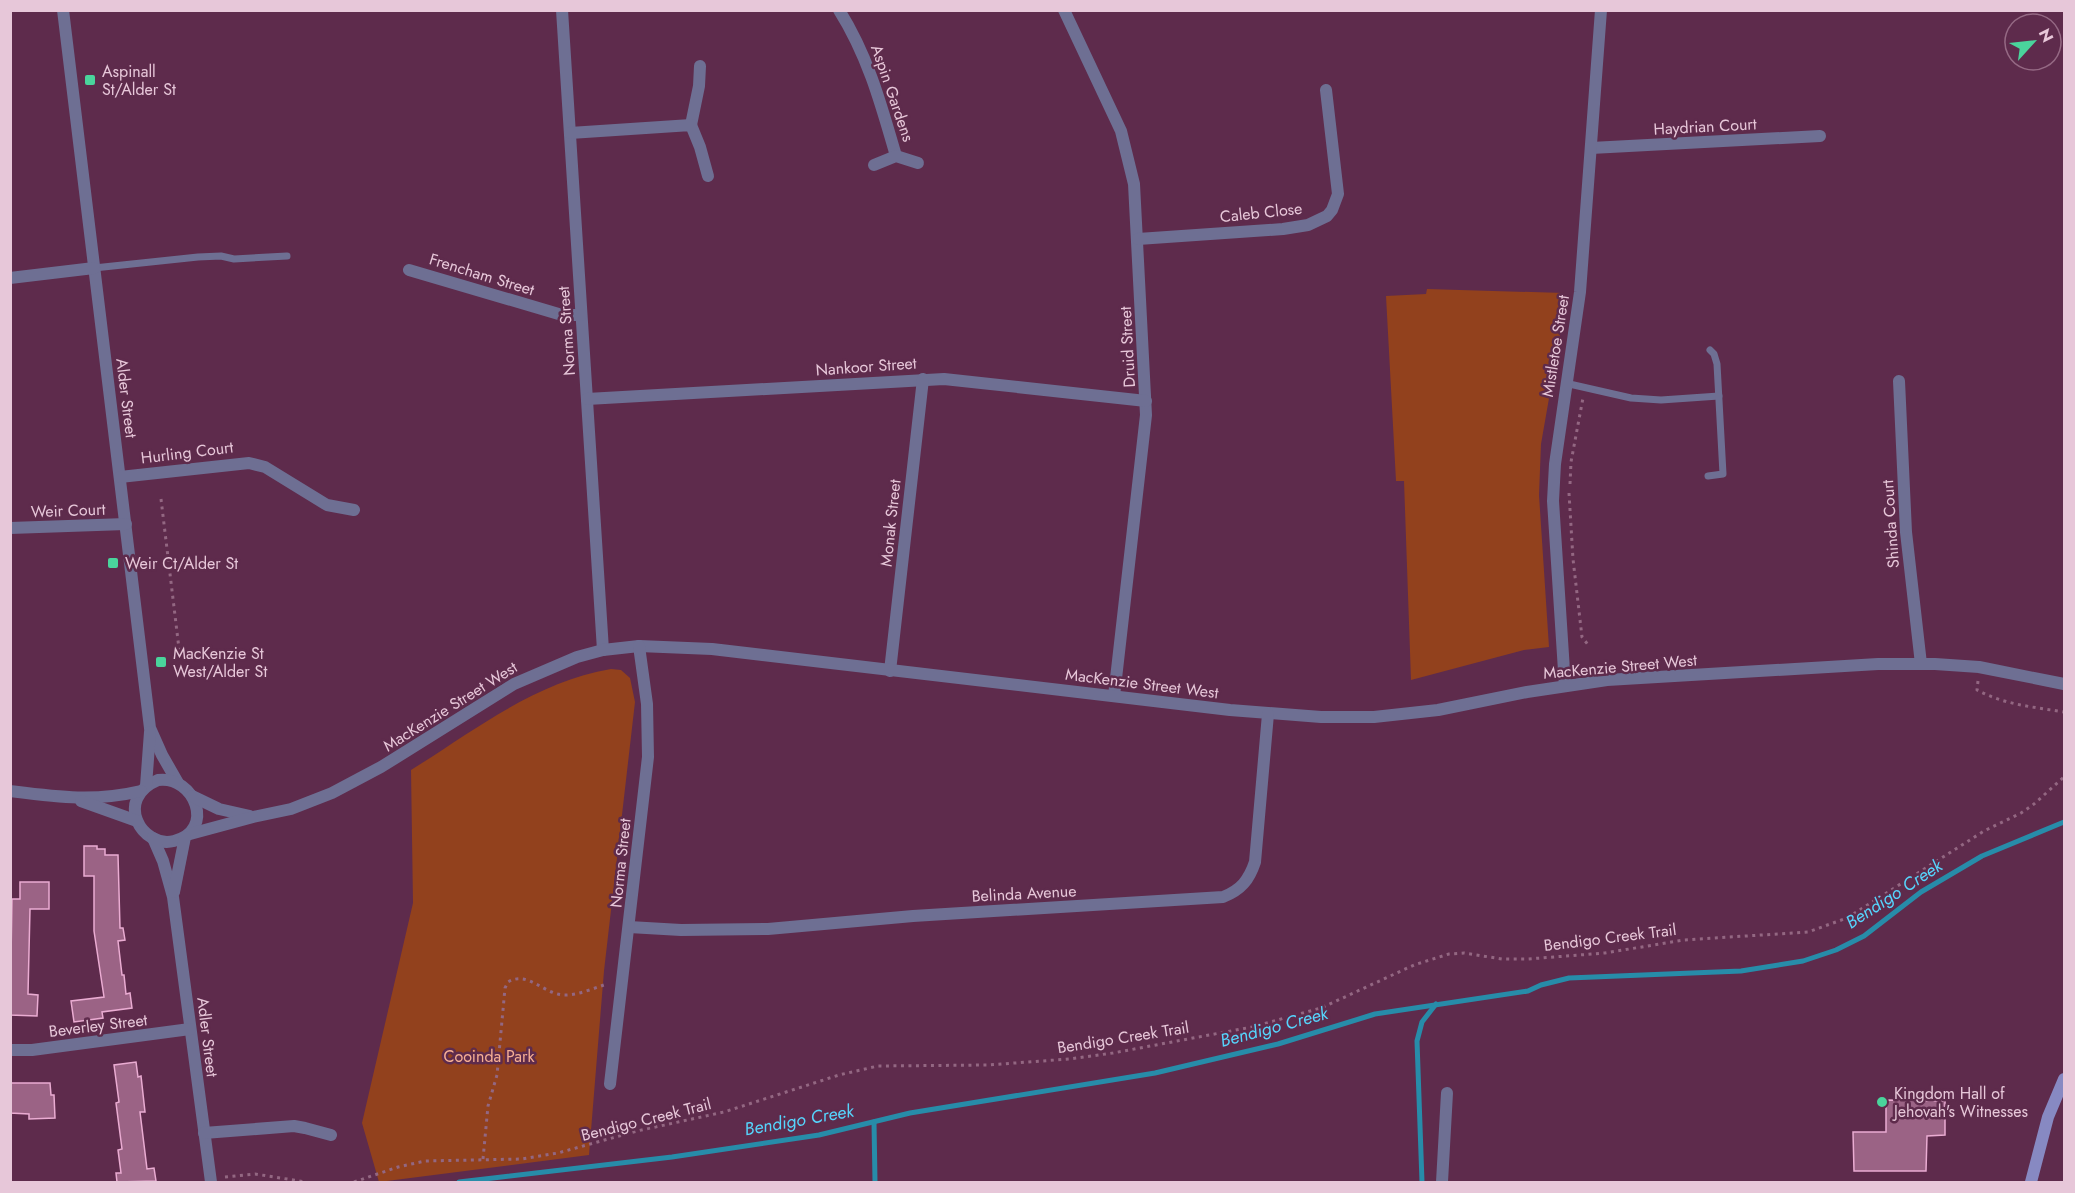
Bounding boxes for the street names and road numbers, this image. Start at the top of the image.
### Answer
street label: Aspin Gardens [865,42,920,145]
street label: Haydrian Court [1653,112,1757,141]
street label: Caleb Close [1219,197,1303,228]
street label: Frencham Street [426,248,537,301]
street label: Norma Street [552,285,581,377]
street label: Mistletoe Street [1536,293,1575,399]
street label: Druid Street [1114,306,1141,388]
street label: Nankoor Street [815,351,917,382]
street label: Alder Street [110,357,143,439]
street label: Hurling Court [140,435,235,470]
street label: Monak Street [874,478,907,568]
street label: Shinda Court [1876,479,1905,569]
street label: Weir Court [30,498,106,523]
street label: MacKenzie Street West [1542,648,1698,685]
street label: MacKenzie Street West [379,656,522,757]
street label: MacKenzie Street West [1064,663,1220,704]
street label: Norma Street [604,817,637,909]
street label: Belinda Avenue [971,879,1077,908]
street label: Bendigo Creek Trail [1543,918,1678,957]
street label: Adler Street [191,996,224,1078]
street label: Beverley Street [47,1008,149,1043]
street label: Bendigo Creek Trail [1055,1016,1191,1059]
street label: Bendigo Creek Trail [579,1092,714,1147]

